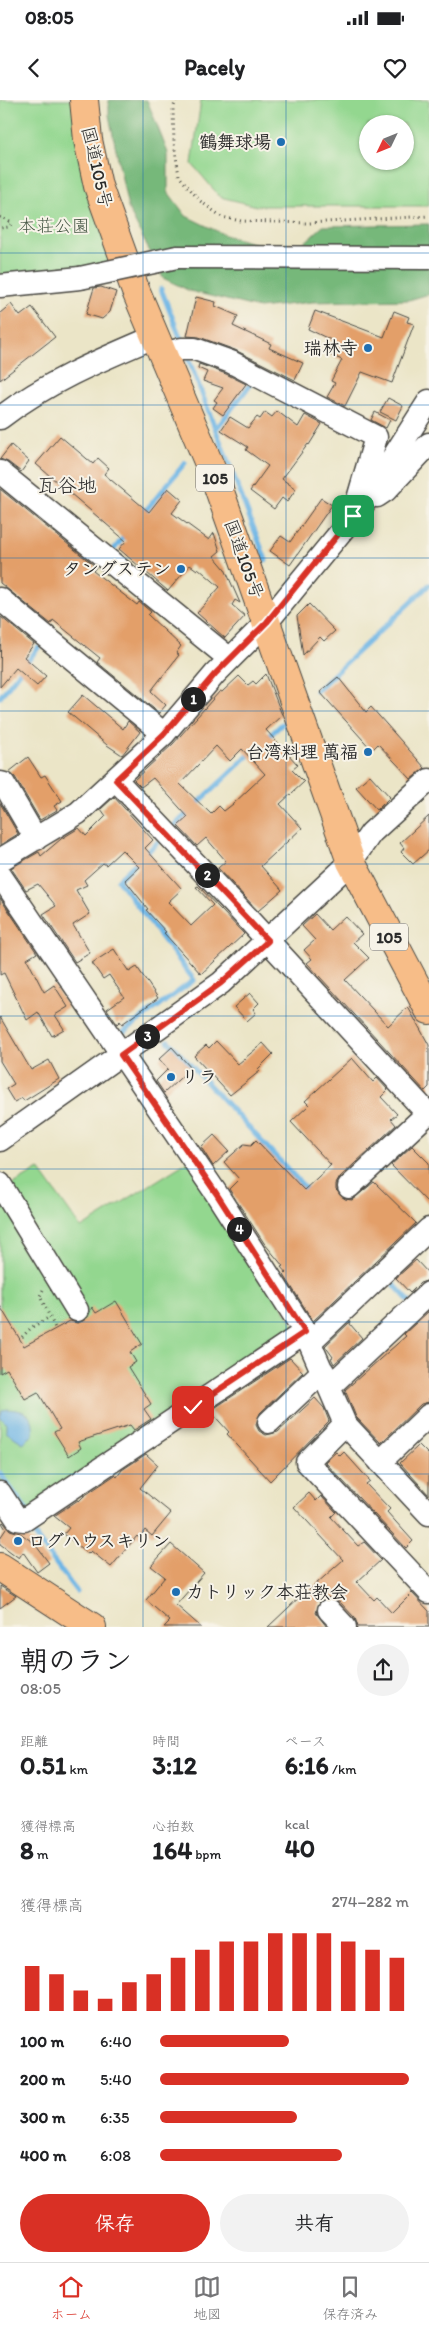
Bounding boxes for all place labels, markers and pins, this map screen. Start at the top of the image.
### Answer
place label: 鶴舞球場 [199,131,271,153]
marker: 鶴舞球場 [275,136,287,148]
place label: 瑞林寺 [304,337,358,359]
marker: 瑞林寺 [362,342,374,354]
pin [332,495,374,537]
place label: タングステン [63,558,171,580]
marker: タングステン [175,563,187,575]
pin: 1 [180,686,206,712]
place label: 台湾料理 萬福 [246,741,358,763]
marker: 台湾料理 萬福 [362,746,374,758]
pin: 2 [194,862,220,888]
pin: 3 [134,1024,160,1048]
place label: リラ [181,1066,217,1088]
marker: リラ [165,1071,177,1083]
pin: 4 [226,1216,252,1242]
pin [172,1386,214,1428]
place label: ログハウスキリン [28,1530,170,1552]
marker: ログハウスキリン [12,1535,24,1547]
place label: カトリック本荘教会 [186,1581,348,1603]
marker: カトリック本荘教会 [170,1586,182,1598]

